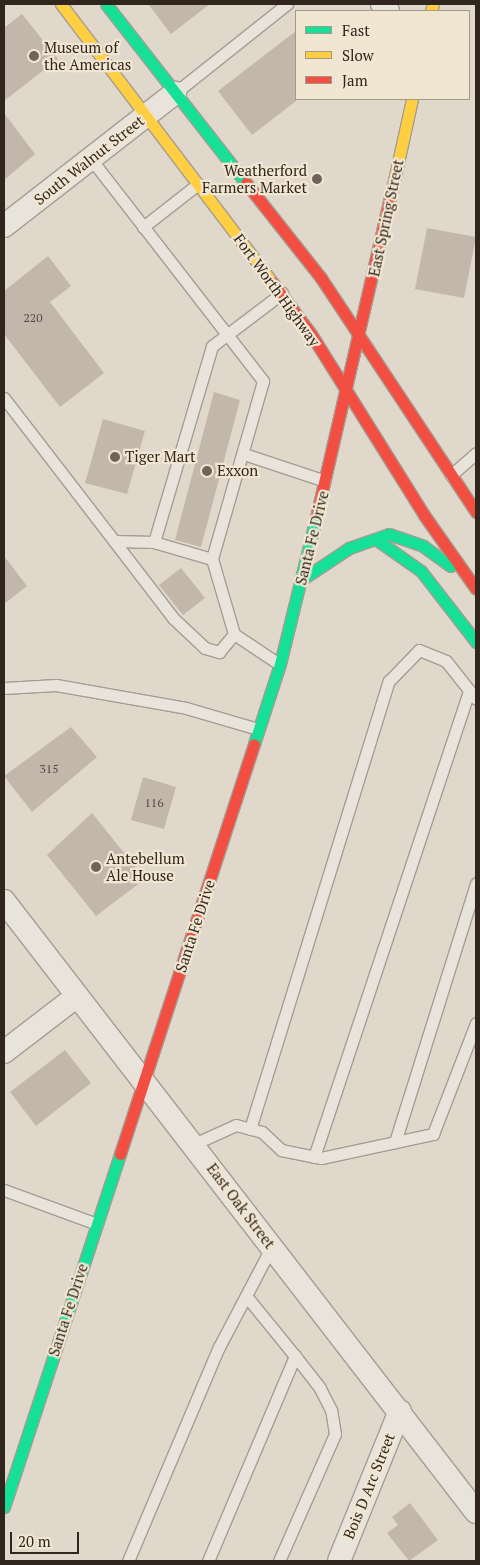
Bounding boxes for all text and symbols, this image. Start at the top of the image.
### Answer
legend [295,10,470,100]
text: Fast [342,20,370,40]
place label: Museum of the Americas [44,38,132,73]
text: Slow [342,45,374,65]
marker: Museum of the Americas [28,50,40,62]
text: Jam [342,70,368,90]
street label: South Walnut Street [30,111,148,209]
street label: East Spring Street [365,158,407,278]
place label: Weatherford Farmers Market [202,161,307,196]
marker: Weatherford Farmers Market [311,173,323,185]
street label: Fort Worth Highway [230,230,324,350]
house number: 220 [23,311,43,325]
place label: Tiger Mart [125,448,196,466]
marker: Tiger Mart [109,451,121,463]
place label: Exxon [217,462,258,480]
marker: Exxon [201,465,213,477]
street label: Santa Fe Drive [292,489,332,587]
house number: 315 [39,762,59,776]
house number: 116 [144,796,164,810]
place label: Antebellum Ale House [106,849,185,884]
marker: Antebellum Ale House [90,861,102,873]
street label: Santa Fe Drive [172,877,218,975]
street label: East Oak Street [203,1160,279,1252]
street label: Santa Fe Drive [45,1261,91,1359]
street label: Bois D Arc Street [339,1430,399,1542]
scale bar [12,1522,81,1554]
text: 20 m [18,1531,51,1551]

